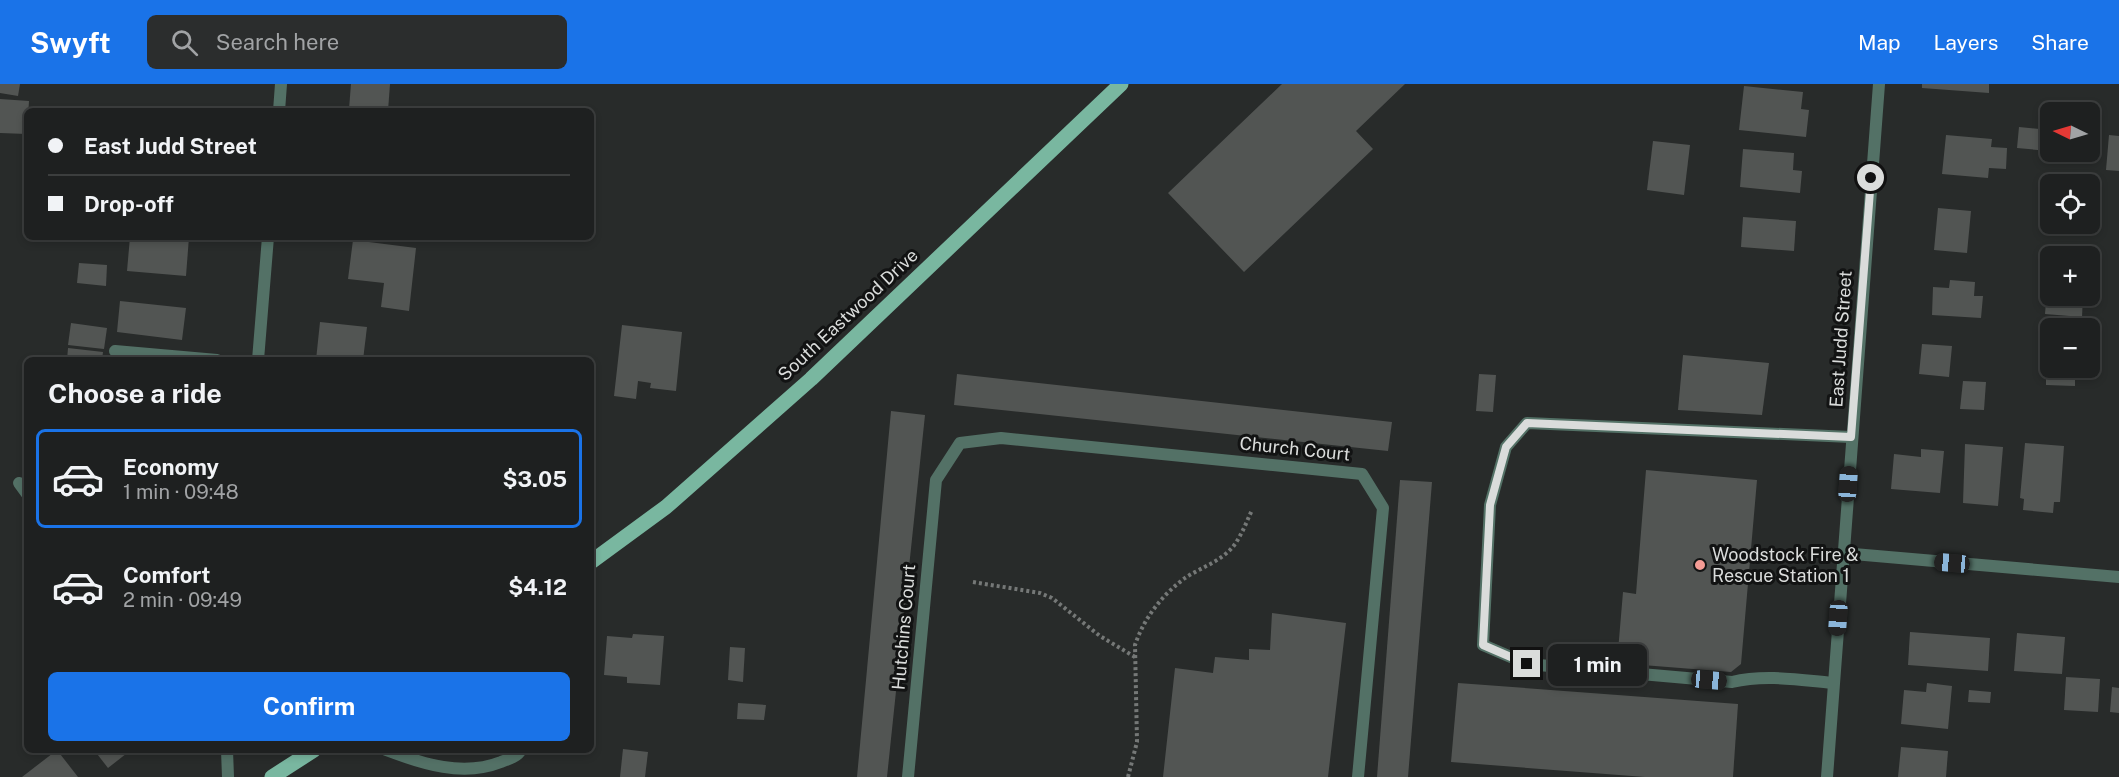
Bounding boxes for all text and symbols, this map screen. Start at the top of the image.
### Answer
search box [147,15,567,69]
text: Swyft [30,26,111,59]
icon: search [168,26,201,59]
text: Search here [216,29,339,55]
text: Map [1858,30,1901,55]
text: Layers [1934,30,1998,55]
text: Share [2031,30,2089,55]
north arrow [2040,102,2100,162]
map controls [2040,102,2100,378]
text: East Judd Street [84,133,257,159]
route start [1857,164,1884,191]
button: locate [2040,174,2100,234]
text: Drop-off [84,191,174,217]
street label: South Eastwood Drive [773,244,922,385]
button: + [2040,246,2100,306]
street label: East Judd Street [1825,270,1856,408]
button: − [2040,318,2100,378]
text: Choose a ride [48,377,222,409]
street label: Church Court [1239,432,1352,465]
icon: car [51,452,105,506]
text: Economy [123,454,219,480]
car [1838,465,1858,503]
text: $3.05 [502,466,567,492]
text: 1 min · 09:48 [123,480,239,504]
place label: Woodstock Fire & Rescue Station 1 [1712,544,1859,586]
car [1933,552,1971,574]
marker: Woodstock Fire & Rescue Station 1 [1693,558,1707,572]
icon: car [51,560,105,614]
text: Comfort [123,562,210,588]
street label: Hutchins Court [888,563,919,691]
text: $4.12 [508,574,567,600]
text: 2 min · 09:49 [123,588,242,612]
car [1828,599,1848,637]
callout: 1 min [1548,643,1647,685]
route end [1513,650,1540,677]
text: 1 min [1573,653,1622,677]
car [1690,669,1728,691]
button: Confirm [48,672,570,741]

